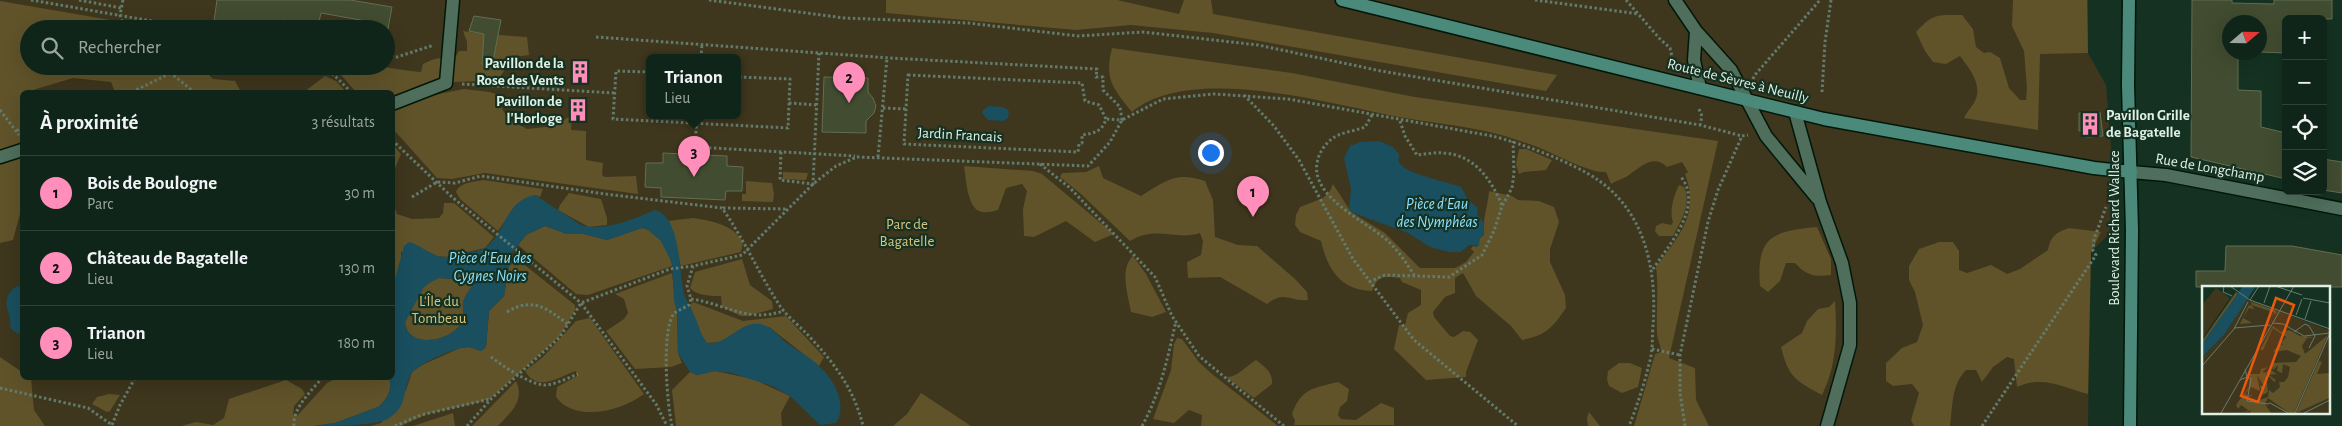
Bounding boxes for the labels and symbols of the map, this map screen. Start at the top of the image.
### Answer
north arrow [2222,15,2267,60]
place label: Pavillon de la Rose des Vents [476,56,564,88]
street label: Route de Sèvres à Neuilly [1666,56,1811,106]
building icon: Pavillon de la Rose des Vents [567,59,593,85]
pin: 2 [833,62,865,103]
place label: Pavillon de l'Horloge [496,94,562,126]
building icon: Pavillon de l'Horloge [565,97,591,123]
place label: Pavillon Grille de Bagatelle [2106,108,2190,140]
building icon: Pavillon Grille de Bagatelle [2077,111,2103,137]
street label: Jardin Francais [917,125,1003,145]
pin: 3 [678,136,710,177]
your location [1198,140,1224,166]
street label: Boulevard Richard Wallace [2107,150,2122,306]
street label: Rue de Longchamp [2154,151,2266,185]
pin: 1 [1237,176,1269,217]
water label: Pièce d'Eau des Nymphéas [1396,196,1478,231]
park label: Parc de Bagatelle [880,217,935,249]
water label: Pièce d'Eau des Cygnes Noirs [448,250,532,284]
inset map [2202,286,2330,414]
park label: L'Île du Tombeau [412,293,467,326]

